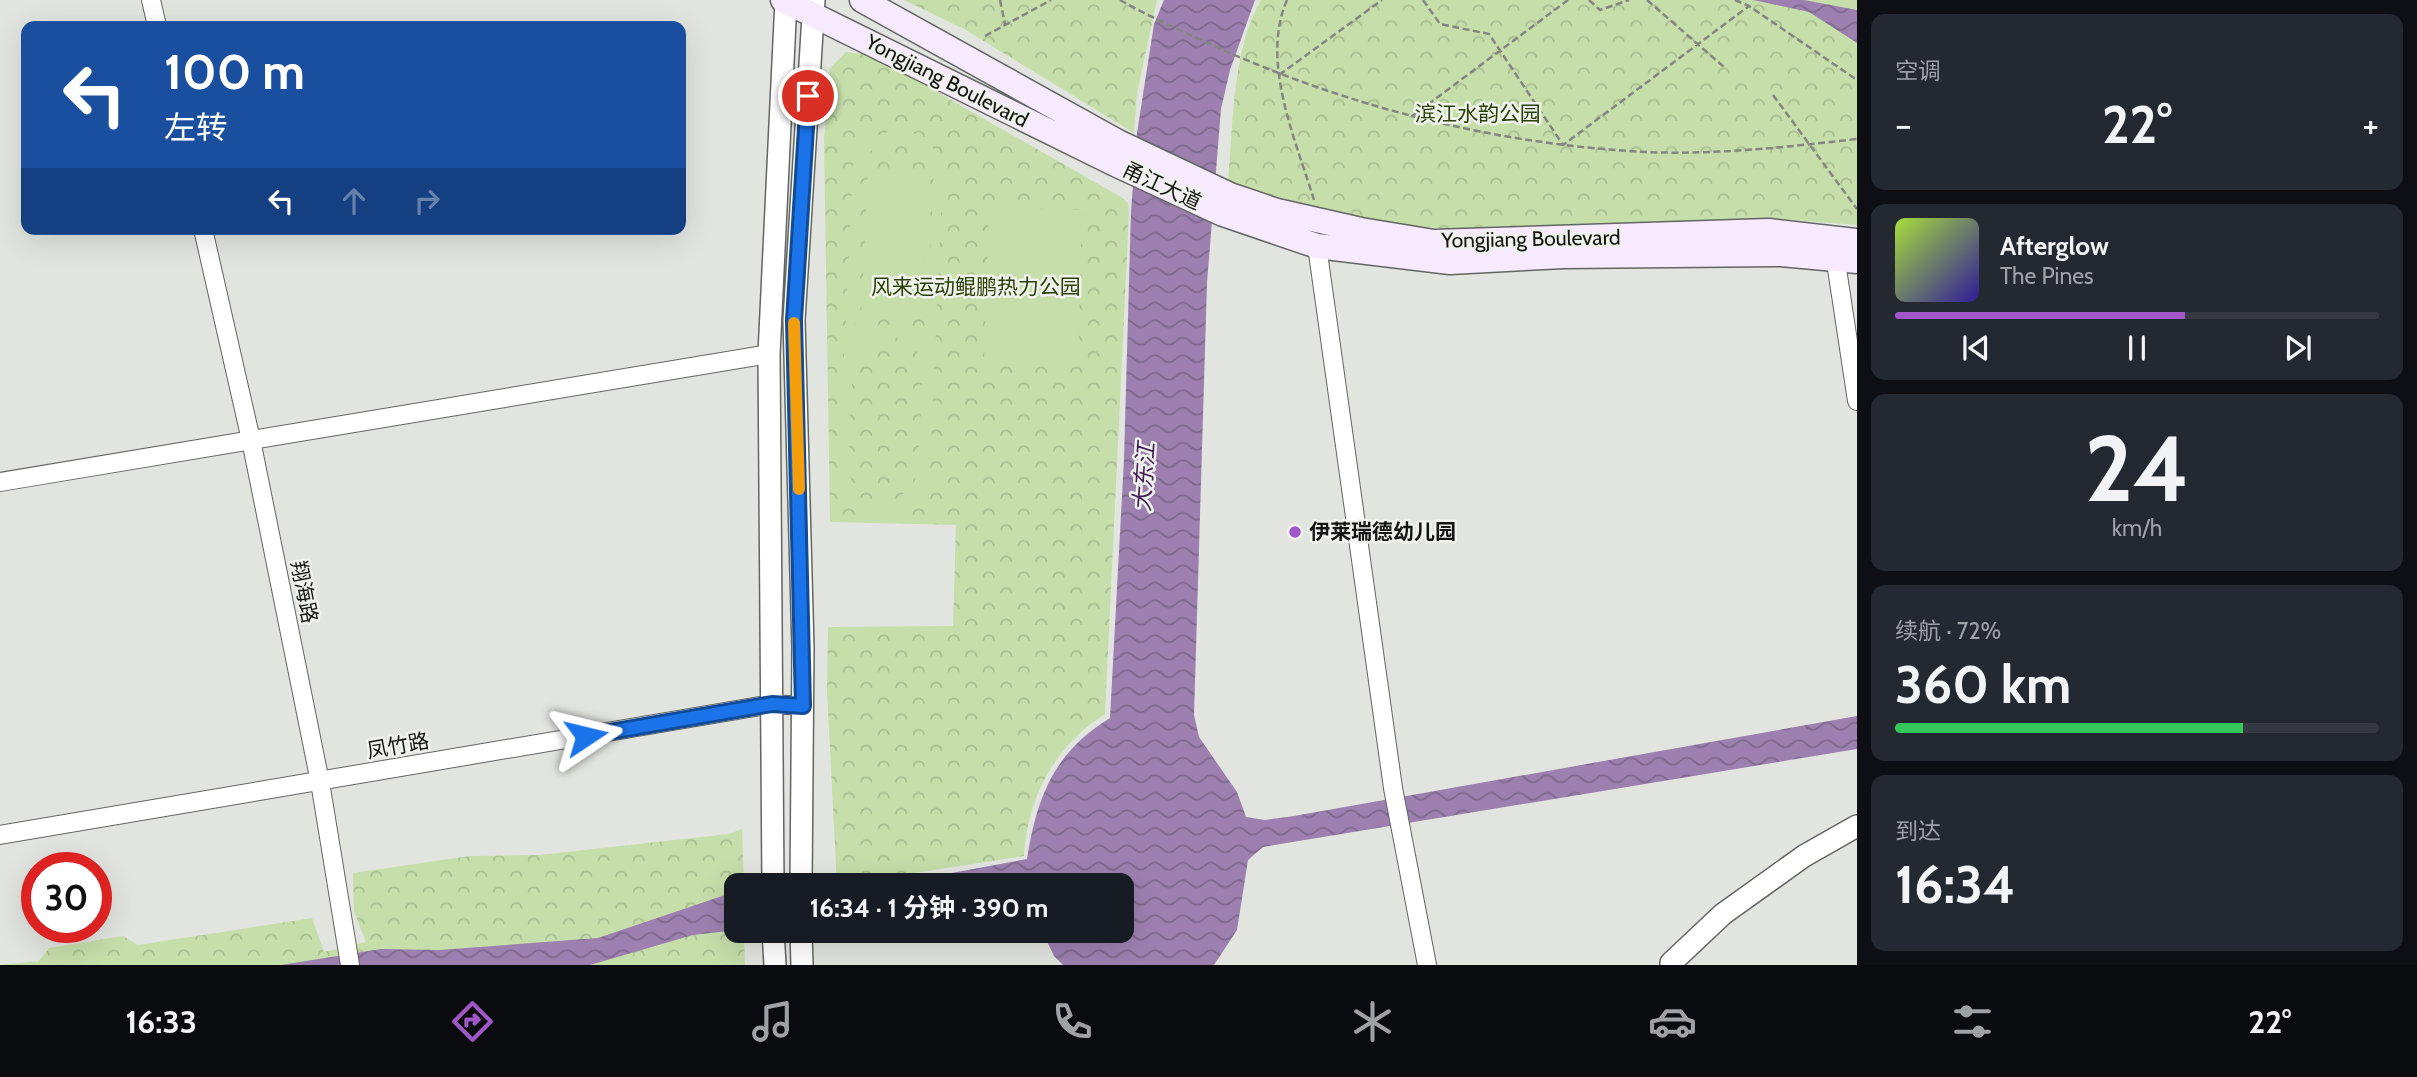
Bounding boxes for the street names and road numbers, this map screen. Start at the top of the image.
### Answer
street label: Yongjiang Boulevard [860,28,1033,133]
street label: 甬江大道 [1119,156,1206,215]
street label: Yongjiang Boulevard [1440,224,1621,254]
street label: 翔海路 [286,559,323,625]
street label: 凤竹路 [365,728,431,763]

